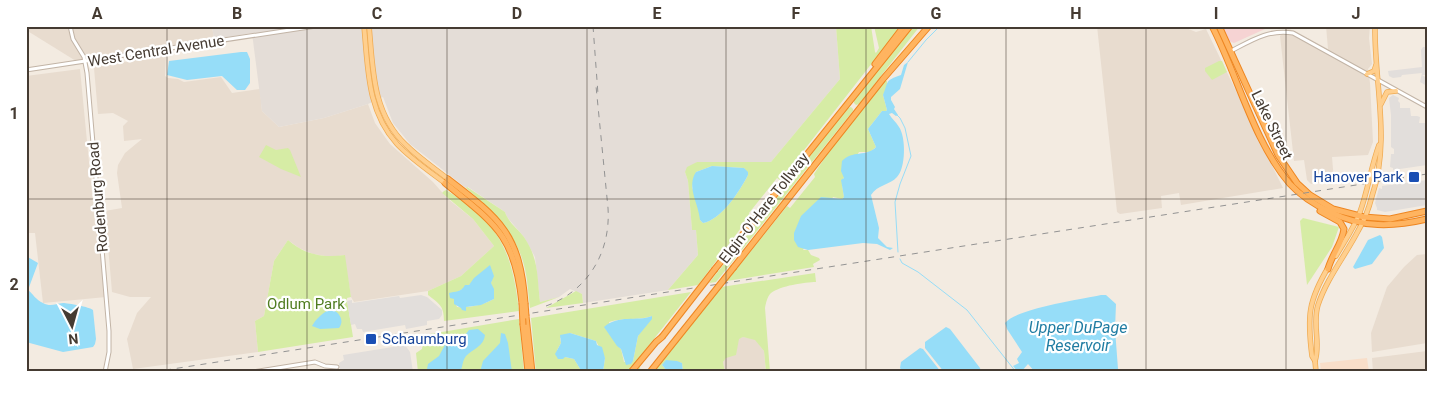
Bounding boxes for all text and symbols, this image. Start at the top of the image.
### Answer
text: A [92,4,103,23]
text: B [232,4,242,23]
text: C [372,4,382,23]
text: D [512,4,522,23]
text: E [653,4,662,23]
text: F [792,4,801,23]
text: G [931,4,942,23]
text: H [1070,4,1082,23]
text: I [1214,4,1218,23]
text: J [1352,4,1360,23]
street label: West Central Avenue [87,31,225,71]
street label: Lake Street [1247,87,1297,163]
text: 1 [9,104,19,123]
street label: Rodenburg Road [84,141,112,253]
street label: Elgin-O'Hare Tollway [715,149,813,267]
place label: Hanover Park [1313,168,1403,186]
marker: Hanover Park [1407,170,1421,184]
text: 2 [9,275,19,294]
park label: Odlum Park [267,295,345,313]
north arrow [48,300,98,350]
water label: Upper DuPage Reservoir [1029,318,1127,355]
text: N [68,330,79,347]
place label: Schaumburg [382,330,467,348]
marker: Schaumburg [364,332,378,346]

